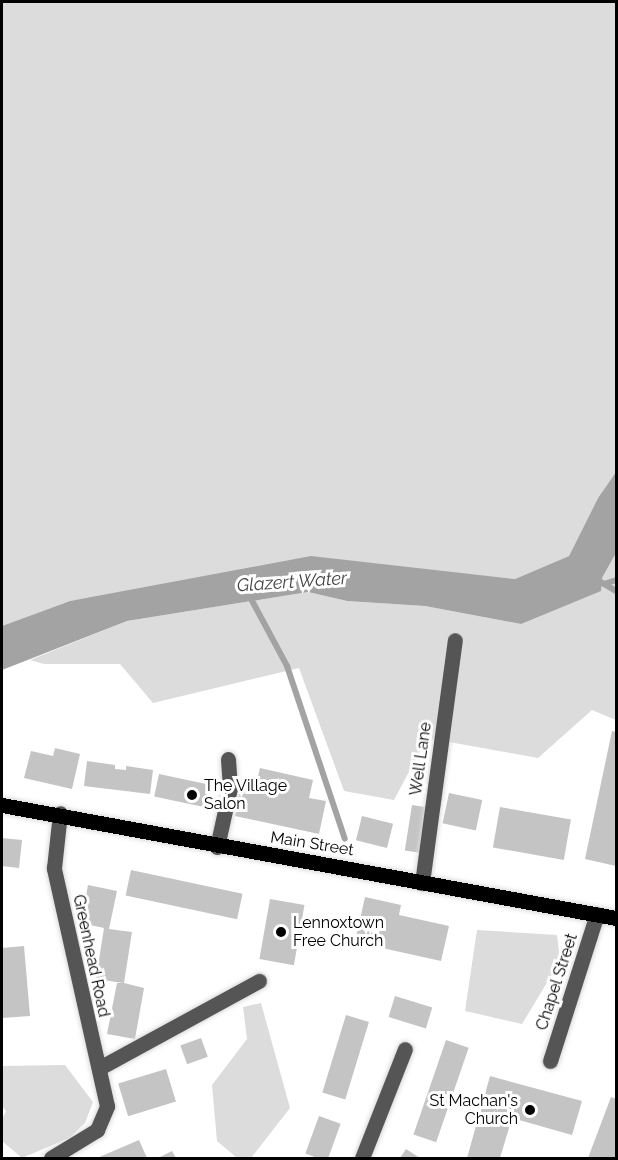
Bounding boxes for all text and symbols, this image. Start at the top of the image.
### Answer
water label: Glazert Water [236,567,348,597]
street label: Well Lane [406,721,436,797]
place label: The Village Salon [204,776,288,814]
marker: The Village Salon [185,788,199,802]
street label: Main Street [269,828,355,860]
street label: Greenhead Road [69,893,113,1019]
place label: Lennoxtown Free Church [293,913,384,951]
marker: Lennoxtown Free Church [274,925,288,939]
street label: Chapel Street [532,931,582,1033]
place label: St Machan's Church [430,1091,518,1129]
marker: St Machan's Church [523,1103,537,1117]

